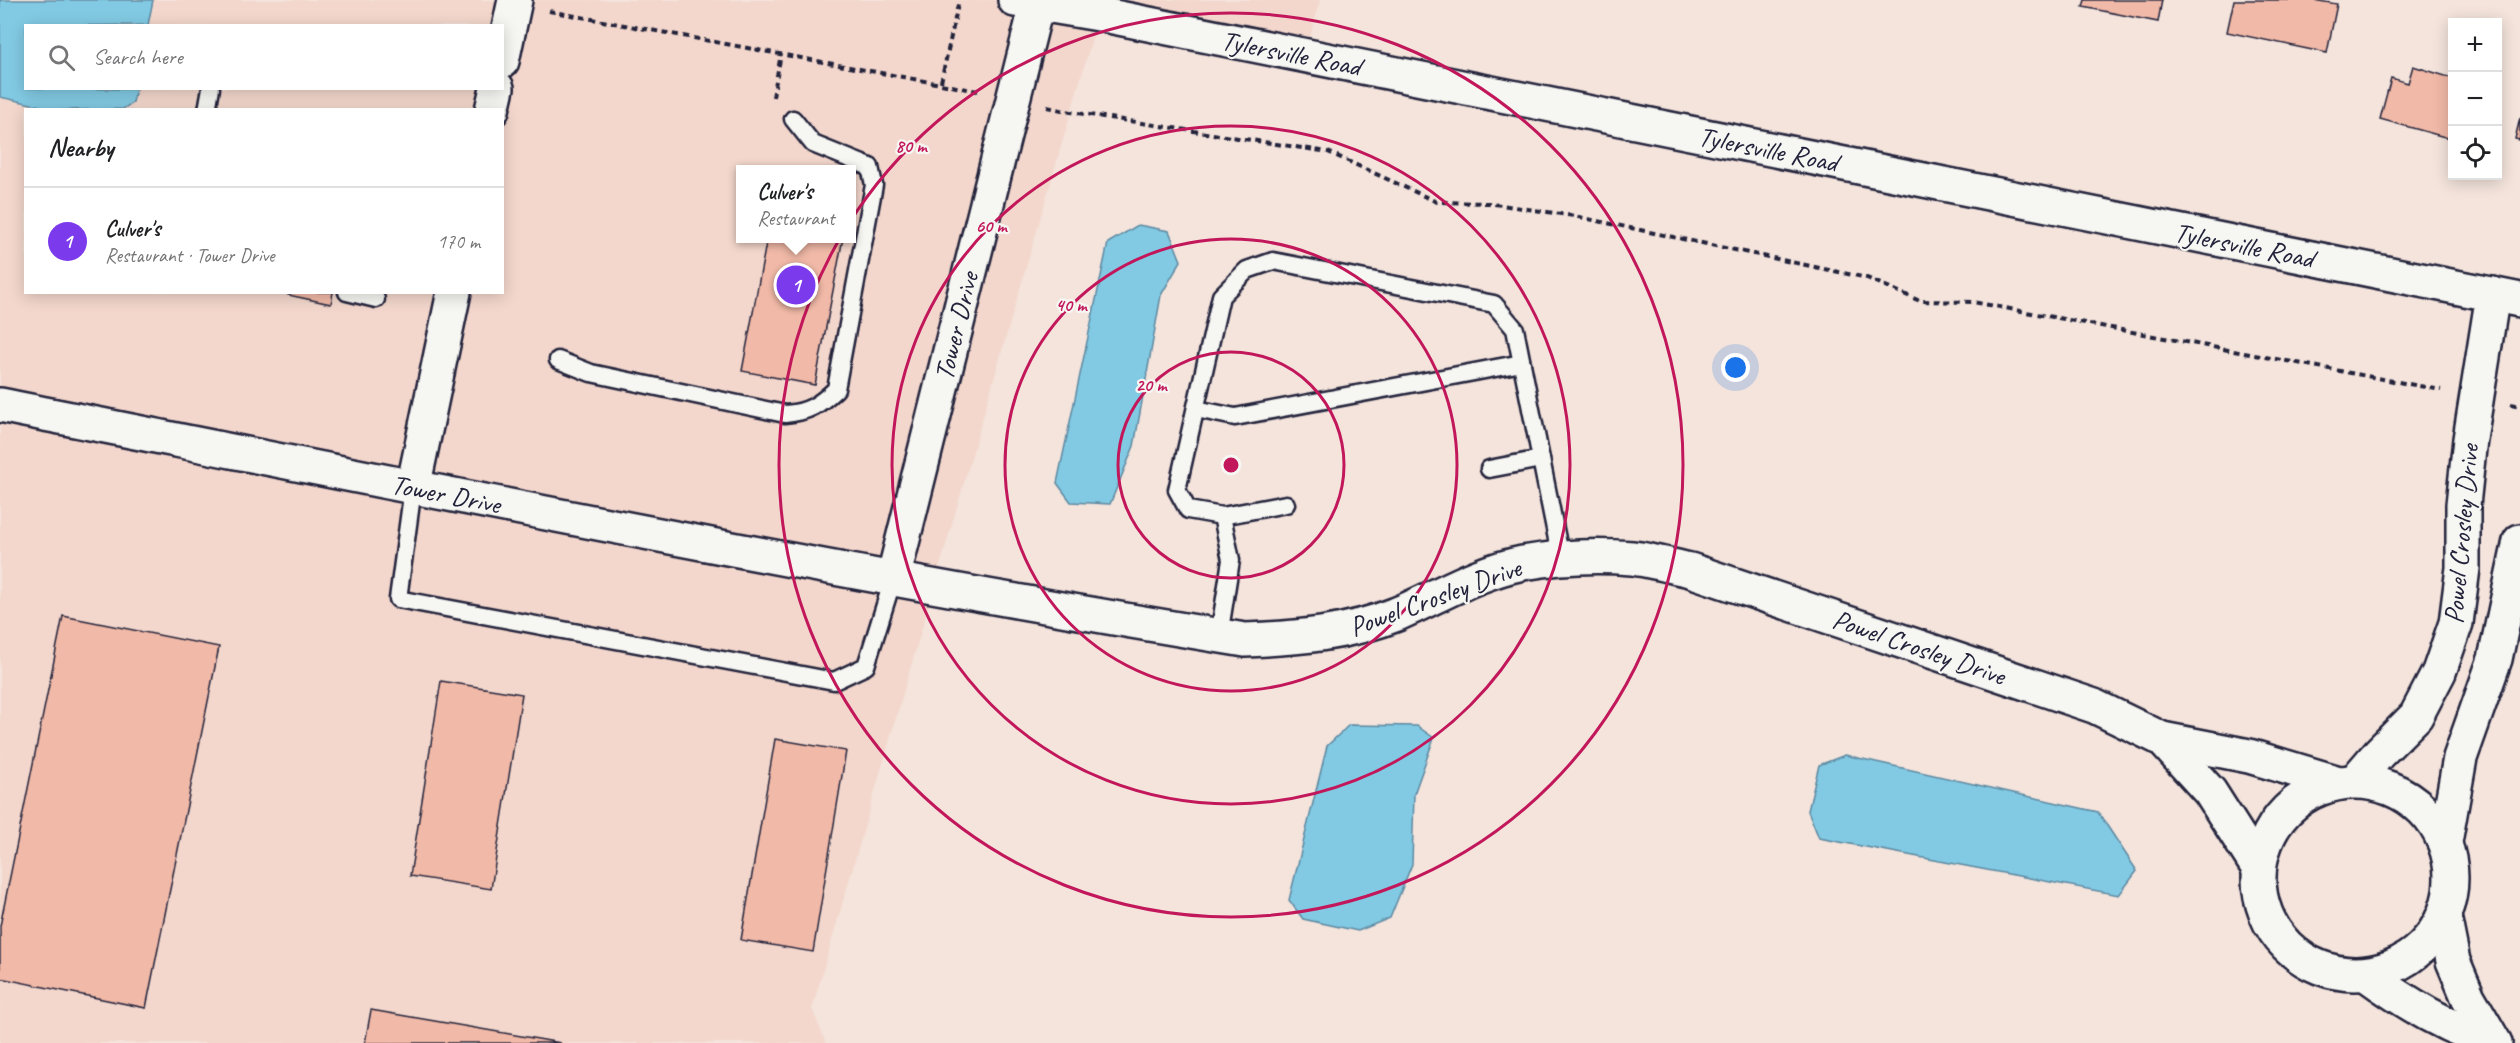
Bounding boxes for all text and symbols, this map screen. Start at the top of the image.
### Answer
map controls [2448,18,2502,180]
button: + [2448,18,2502,72]
street label: Tylersville Road [1218,22,1368,84]
search box [24,24,504,90]
icon: search [45,41,78,74]
text: Search here [93,43,183,71]
button: − [2448,72,2502,126]
street label: Tylersville Road [1695,118,1845,180]
button: locate [2448,126,2502,180]
text: Nearby [48,131,113,164]
text: 80 m [896,135,928,157]
popup [736,165,856,243]
text: Culver's [757,178,813,206]
text: Restaurant [757,206,835,231]
street label: Tylersville Road [2171,214,2321,276]
text: Culver's [105,215,160,243]
text: 60 m [975,215,1008,237]
text: 1 [63,229,72,254]
text: 170 m [437,229,480,254]
text: Restaurant · Tower Drive [105,243,275,268]
pin: 1 [776,262,816,308]
street label: Tower Drive [926,266,987,384]
text: 40 m [1056,294,1088,316]
your location [1721,353,1750,382]
text: 20 m [1136,374,1168,396]
street label: Powel Crosley Drive [2436,441,2486,625]
centre of rings [1221,455,1241,475]
street label: Tower Drive [389,466,505,522]
street label: Powel Crosley Drive [1344,549,1527,644]
street label: Powel Crosley Drive [1828,601,2012,693]

